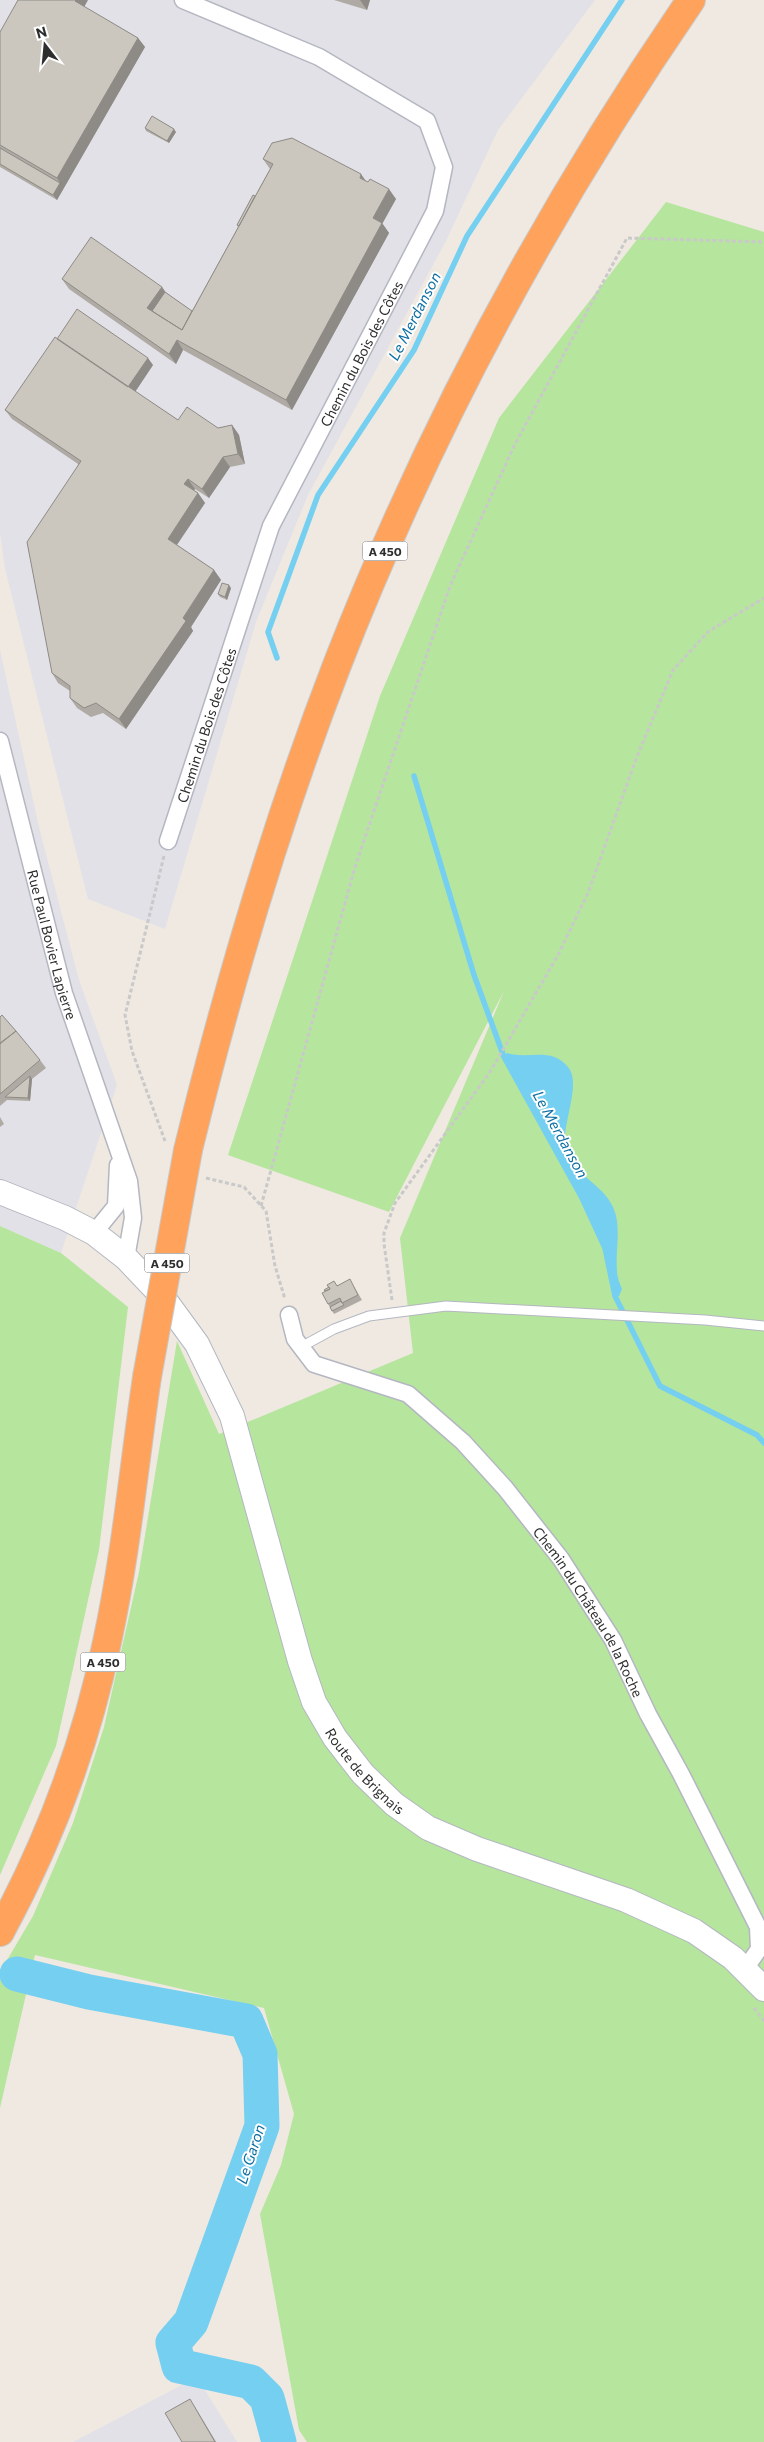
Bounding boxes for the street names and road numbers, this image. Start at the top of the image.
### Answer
street label: Chemin du Bois des Côtes [316,278,406,429]
road number: A 450 [362,542,408,560]
street label: Chemin du Bois des Côtes [173,645,239,805]
street label: Rue Paul Bovier Lapierre [24,868,81,1021]
road number: A 450 [144,1254,190,1272]
street label: Chemin du Château de la Roche [530,1523,647,1700]
road number: A 450 [80,1652,126,1671]
street label: Route de Brignais [322,1725,408,1817]

